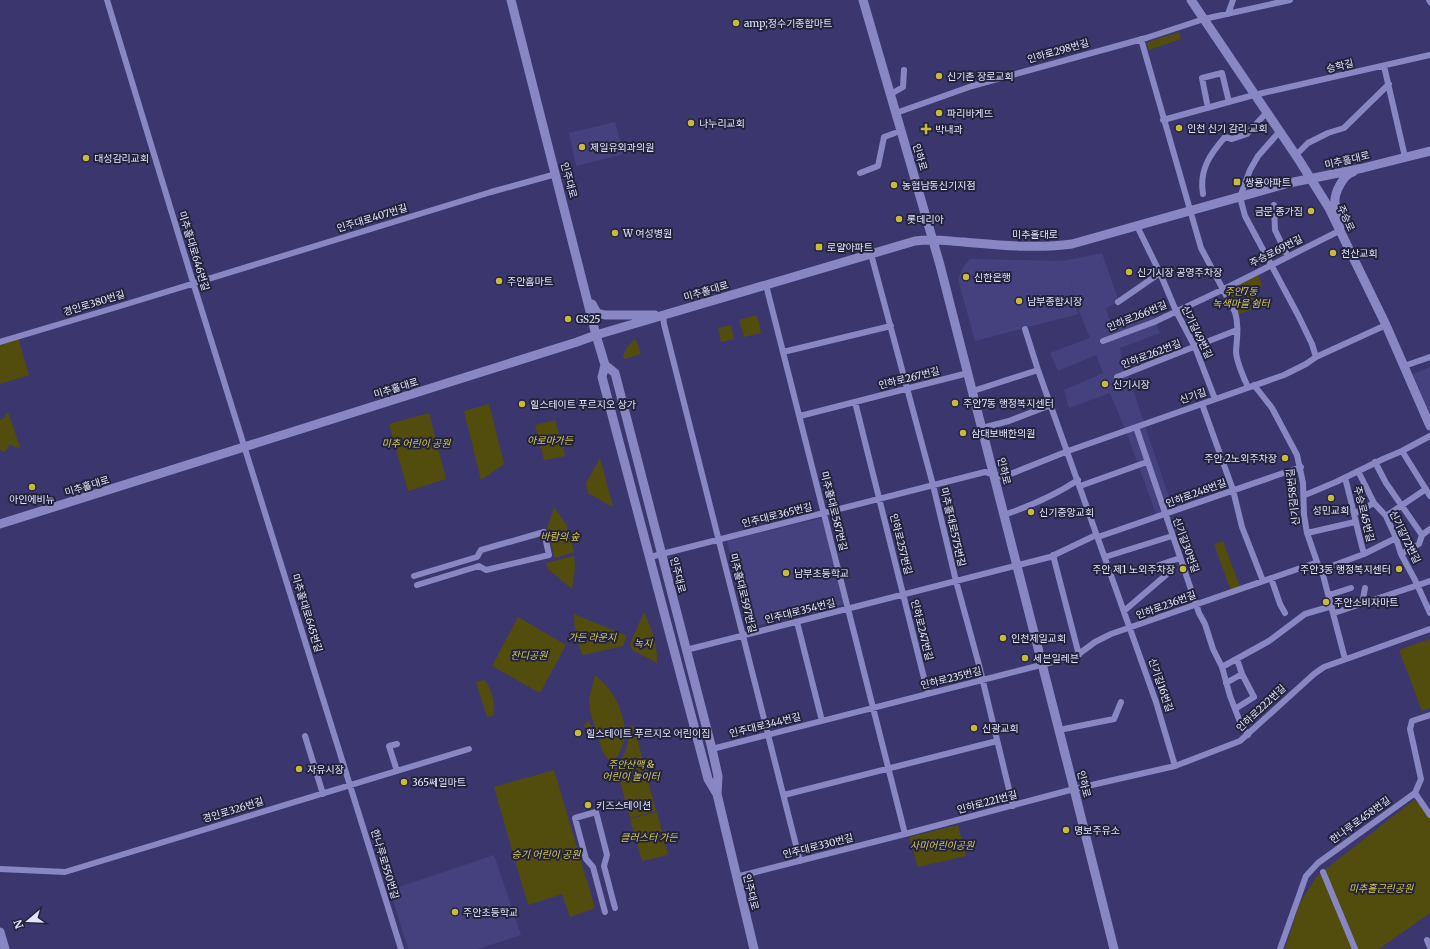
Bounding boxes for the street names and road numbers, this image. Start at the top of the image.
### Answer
street label: 인하로298번길 [1026,36,1090,66]
street label: 승학길 [1325,57,1355,75]
street label: 인하로 [910,142,930,172]
street label: 미추홀대로 [1323,148,1371,172]
street label: 인주대로 [558,161,580,199]
street label: 인주대로407번길 [335,201,409,235]
street label: 주승로 [1334,203,1358,233]
street label: 미추홀대로646번길 [176,210,212,292]
street label: 미추홀대로 [1012,228,1058,241]
street label: 주승로69번길 [1247,232,1305,270]
street label: 미추홀대로 [682,278,730,304]
street label: 경인로380번길 [61,287,127,319]
street label: 인하로266번길 [1105,298,1169,334]
street label: 신기길49번길 [1179,303,1215,361]
street label: 인하로262번길 [1119,337,1183,371]
street label: 인하로267번길 [877,364,941,392]
street label: 미추홀대로 [372,375,420,401]
street label: 신기길 [1178,385,1208,407]
street label: 인하로 [995,456,1013,486]
street label: 신기길58번길 [1284,468,1302,526]
street label: 미추홀대로587번길 [818,470,850,552]
street label: 미추홀대로 [63,473,111,499]
street label: 인하로248번길 [1164,476,1228,510]
street label: 주승로45번길 [1351,485,1377,543]
street label: 미추홀대로575번길 [938,486,968,568]
street label: 인주대로365번길 [740,500,814,530]
street label: 신기길72번길 [1387,508,1423,566]
street label: 인하로257번길 [887,512,915,576]
street label: 신기길30번길 [1170,515,1202,575]
street label: 미추홀대로597번길 [727,552,759,634]
street label: 인주대로 [667,556,689,594]
street label: 미추홀대로645번길 [289,572,325,654]
street label: 인하로236번길 [1134,588,1198,622]
street label: 인주대로354번길 [763,596,837,626]
street label: 인하로247번길 [908,598,936,662]
street label: 신기길16번길 [1146,656,1176,714]
street label: 인하로235번길 [919,664,983,692]
street label: 인하로222번길 [1233,682,1289,734]
street label: 인주대로344번길 [728,710,802,740]
street label: 인하로 [1074,769,1094,799]
street label: 인하로221번길 [955,788,1019,816]
street label: 한나루로458번길 [1327,794,1393,846]
street label: 경인로326번길 [201,795,265,825]
street label: 한나루로550번길 [368,827,402,901]
street label: 인주대로330번길 [781,831,855,861]
street label: 인주대로 [740,873,762,911]

